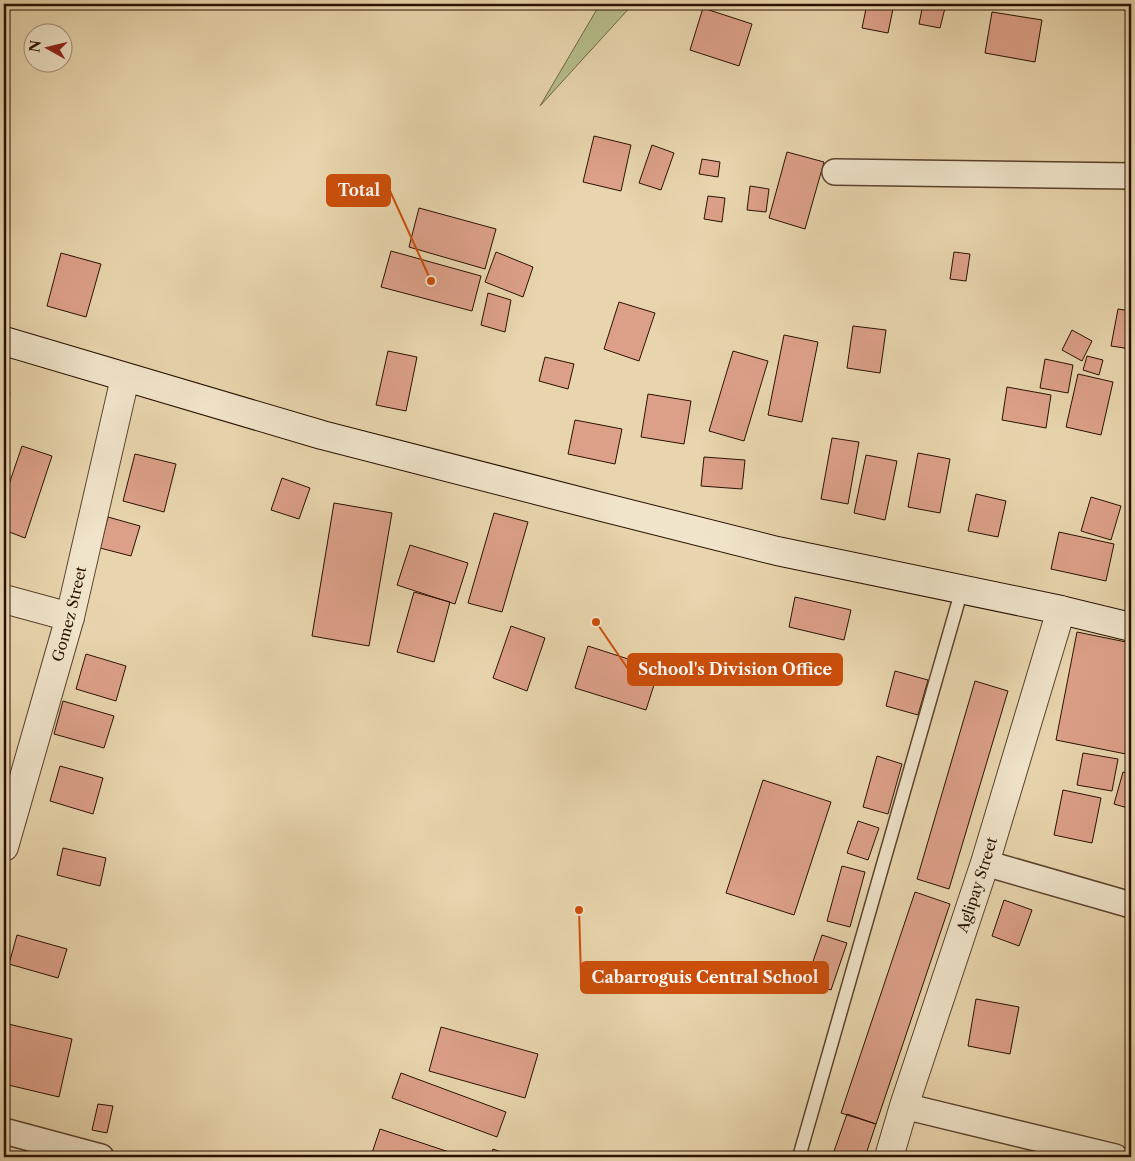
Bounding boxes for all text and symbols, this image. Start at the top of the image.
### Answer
north arrow [22,22,72,72]
text: N [25,39,45,53]
callout: Total [327,175,390,206]
text: Total [338,180,381,200]
street label: Gomez Street [48,564,91,664]
callout: School's Division Office [628,654,842,685]
text: School's Division Office [638,659,832,679]
street label: Aglipay Street [952,834,1001,936]
callout: Cabarroguis Central School [581,962,828,993]
text: Cabarroguis Central School [592,967,819,987]

